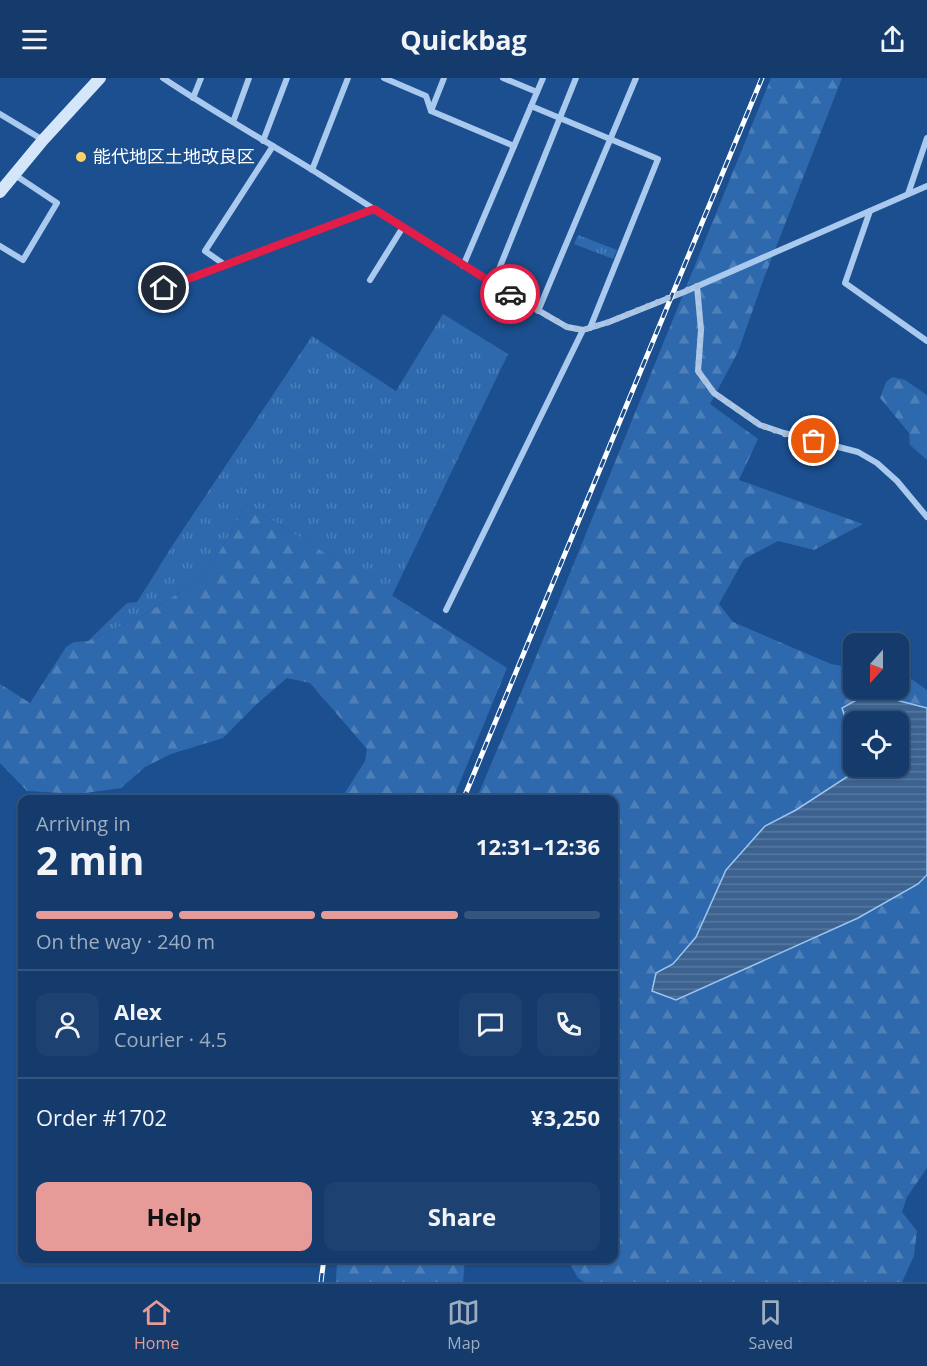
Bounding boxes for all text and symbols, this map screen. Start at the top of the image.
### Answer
text: Quickbag [400,21,527,58]
icon: menu [18,23,51,56]
icon: share [876,23,909,56]
place label: 能代地区土地改良区 [93,144,255,168]
marker: 能代地区土地改良区 [74,150,88,164]
pin [138,262,189,313]
courier [480,264,540,324]
icon: home [147,271,180,304]
icon: car [494,278,527,311]
pin [788,415,839,466]
icon: bag [797,424,830,457]
north arrow [843,633,909,699]
map controls [843,633,909,777]
button: locate [843,711,909,777]
text: Arriving in [36,810,131,837]
text: 12:31–12:36 [476,831,600,861]
text: 2 min [36,833,144,886]
text: On the way · 240 m [36,928,215,955]
button: person [36,993,99,1056]
button: chat [459,993,522,1056]
button: phone [537,993,600,1056]
text: Alex [114,996,162,1026]
text: Courier · 4.5 [114,1026,227,1053]
text: Order #1702 [36,1102,167,1132]
text: ¥3,250 [531,1102,600,1132]
button: Help [36,1182,312,1251]
button: Share [324,1182,600,1251]
tab: Home [134,1296,179,1354]
tab: Map [447,1296,480,1354]
tab: Saved [748,1296,793,1354]

